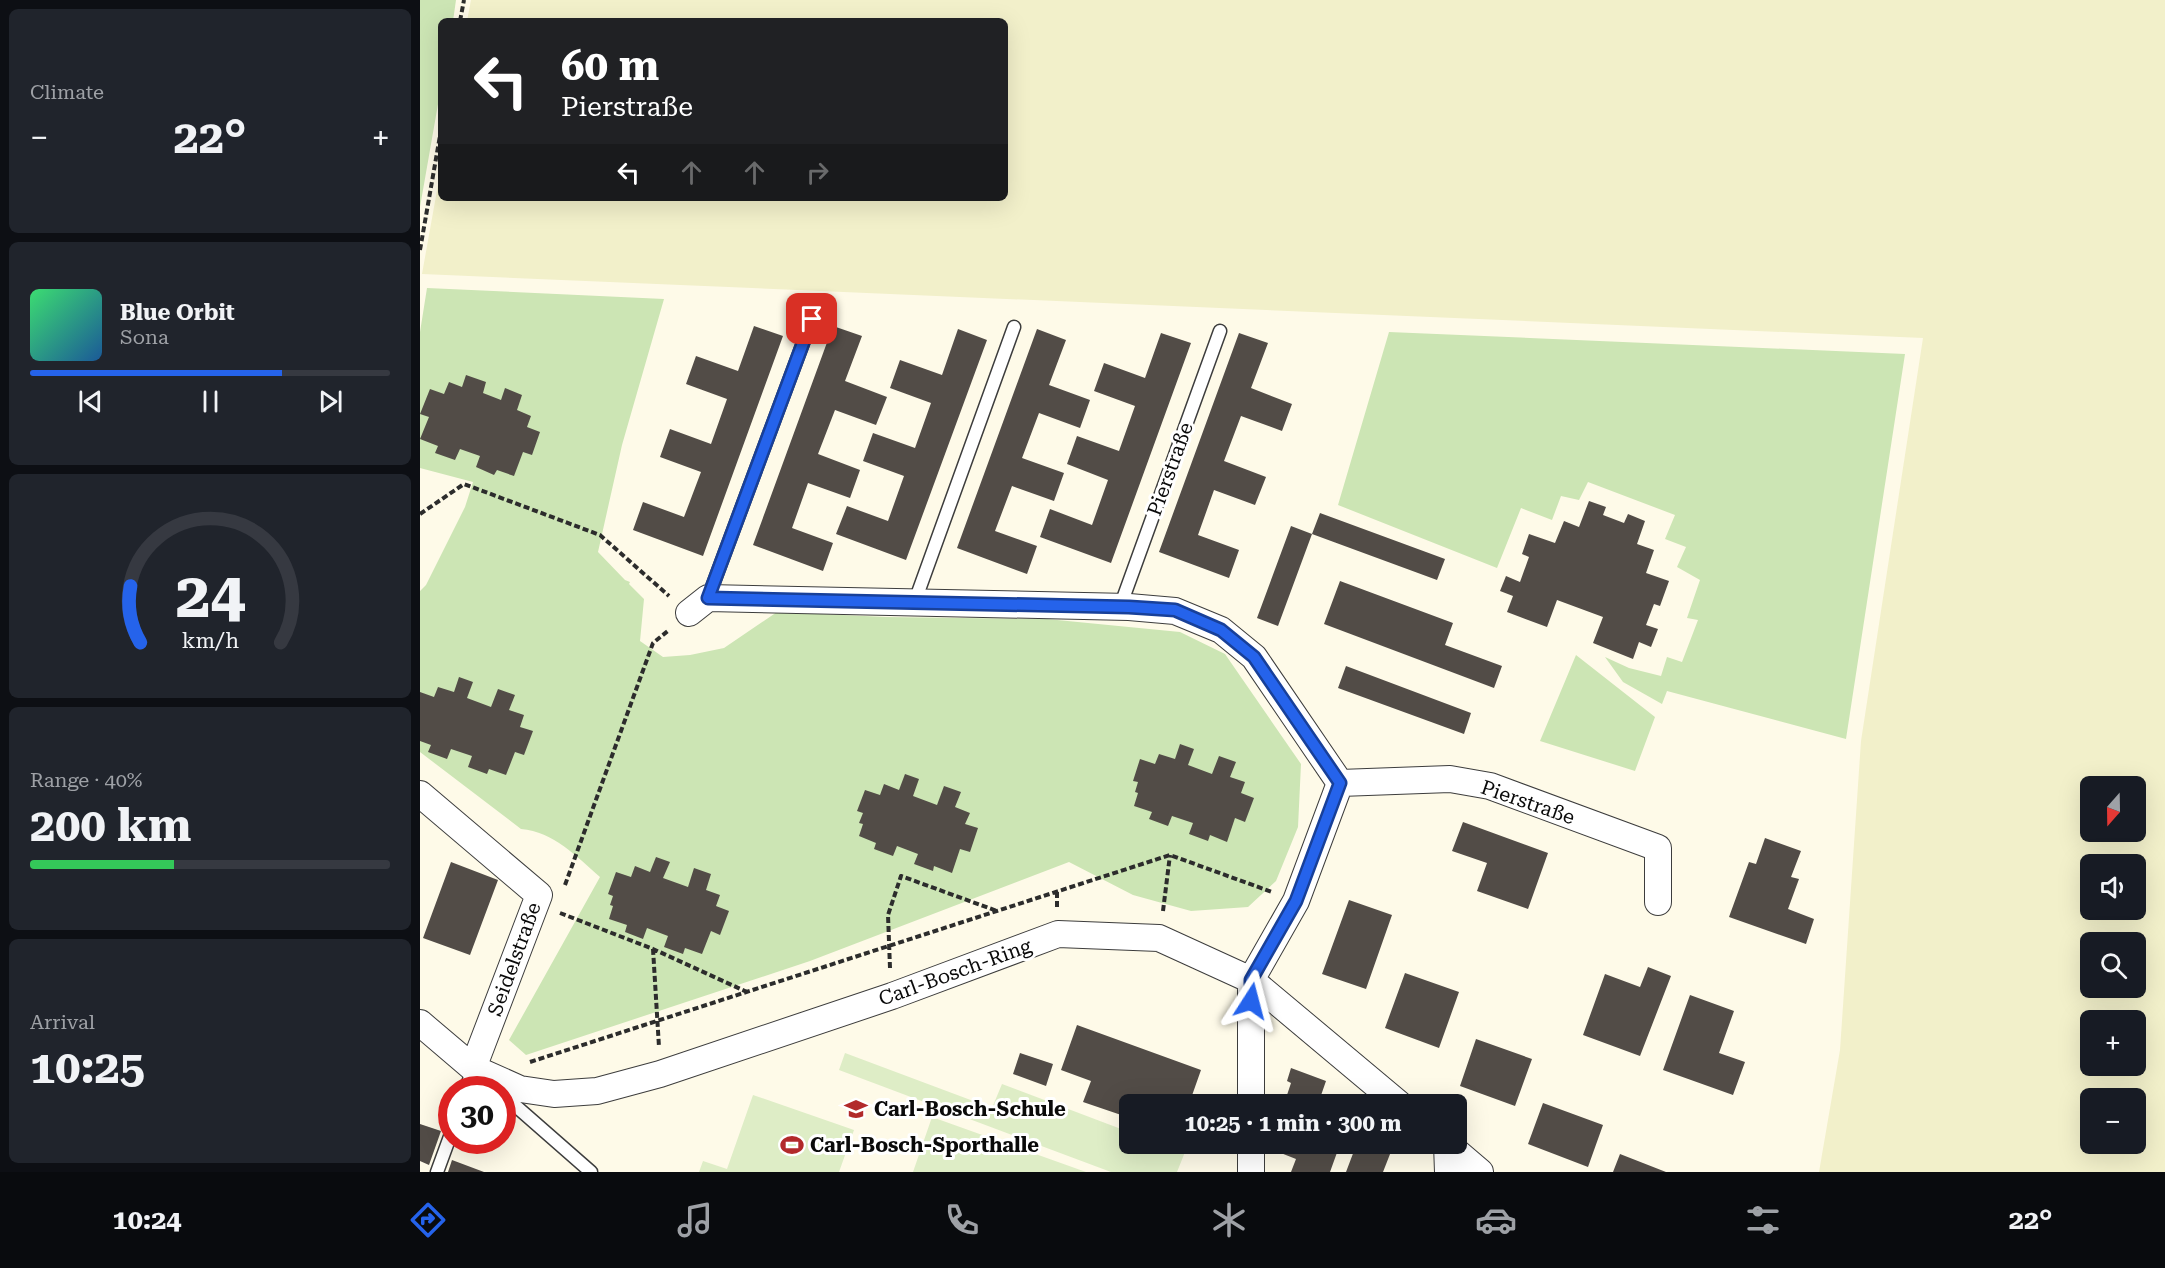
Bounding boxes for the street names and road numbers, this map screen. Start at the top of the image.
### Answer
street label: Pierstraße [1142,419,1198,519]
street label: Pierstraße [1478,775,1578,829]
street label: Seidelstraße [482,899,546,1019]
street label: Carl-Bosch-Ring [875,933,1035,1011]

